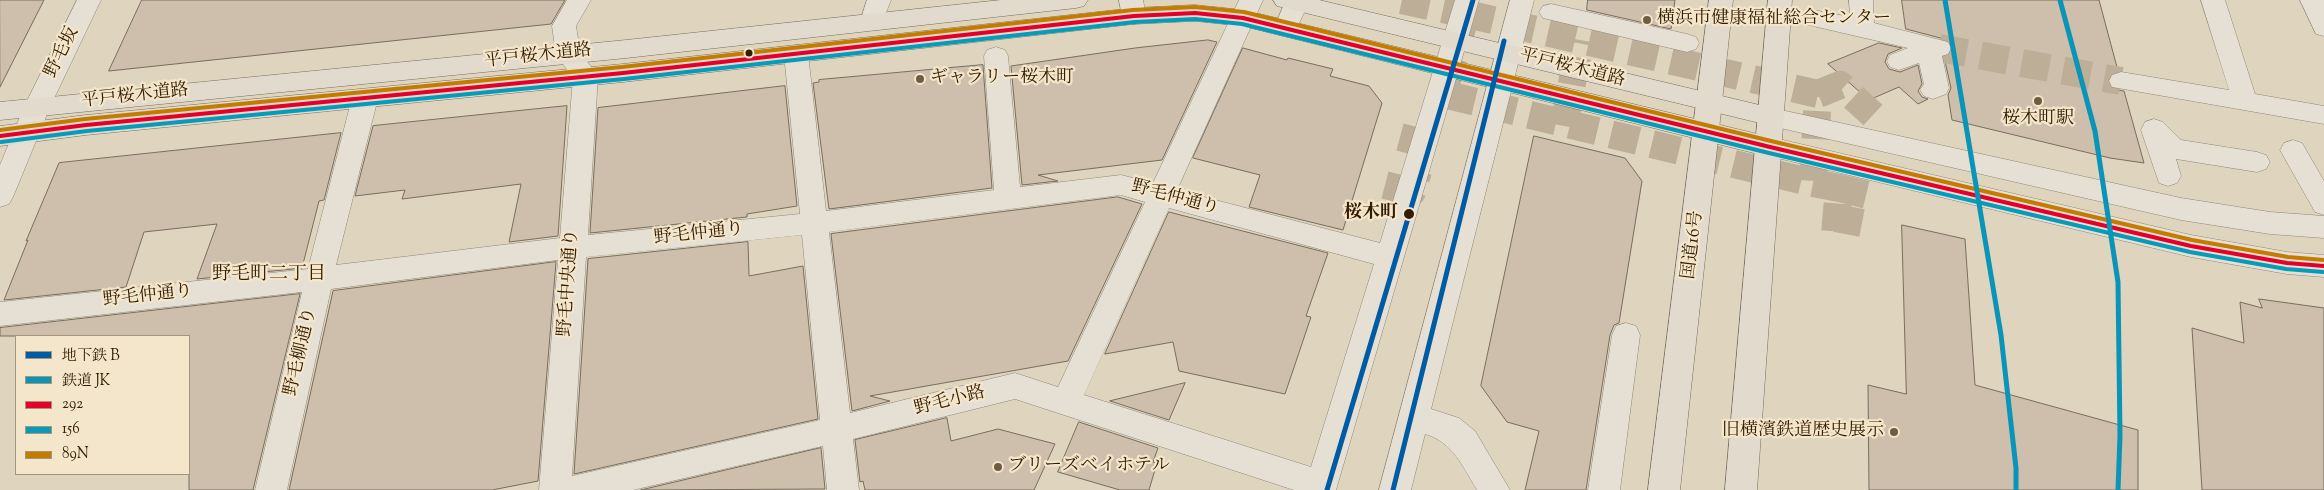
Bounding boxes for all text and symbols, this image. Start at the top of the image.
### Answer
place label: 横浜市健康福祉総合センター [1657,9,1891,31]
marker: 横浜市健康福祉総合センター [1641,14,1653,26]
street label: 野毛坂 [41,24,85,82]
street label: 平戸桜木道路 [483,41,593,73]
street label: 平戸桜木道路 [1517,45,1627,93]
unlabelled marker [744,48,754,58]
place label: ギャラリー桜木町 [930,68,1074,90]
marker: ギャラリー桜木町 [914,73,926,85]
street label: 平戸桜木道路 [80,81,190,113]
marker: 桜木町駅 [2032,95,2044,107]
place label: 桜木町駅 [2002,109,2074,131]
street label: 野毛仲通り [1129,177,1221,221]
place label: 桜木町 [1344,203,1398,225]
marker: 桜木町 [1402,207,1416,221]
street label: 国道16号 [1679,209,1709,281]
street label: 野毛仲通り [653,220,745,250]
street label: 野毛中央通り [555,228,585,338]
district label: 野毛町二丁目 [212,265,326,287]
street label: 野毛仲通り [102,282,194,312]
street label: 野毛柳通り [281,306,323,398]
legend [15,335,190,475]
text: 地下鉄 B [62,346,120,367]
text: 鉄道 JK [62,371,110,392]
street label: 野毛小路 [912,383,988,421]
text: 292 [62,394,83,415]
text: 156 [62,419,80,440]
place label: 旧横濱鉄道歴史展示 [1722,421,1884,443]
marker: 旧横濱鉄道歴史展示 [1888,426,1900,438]
text: 89N [62,444,89,465]
place label: ブリーズベイホテル [1008,456,1170,478]
marker: ブリーズベイホテル [992,461,1004,473]

